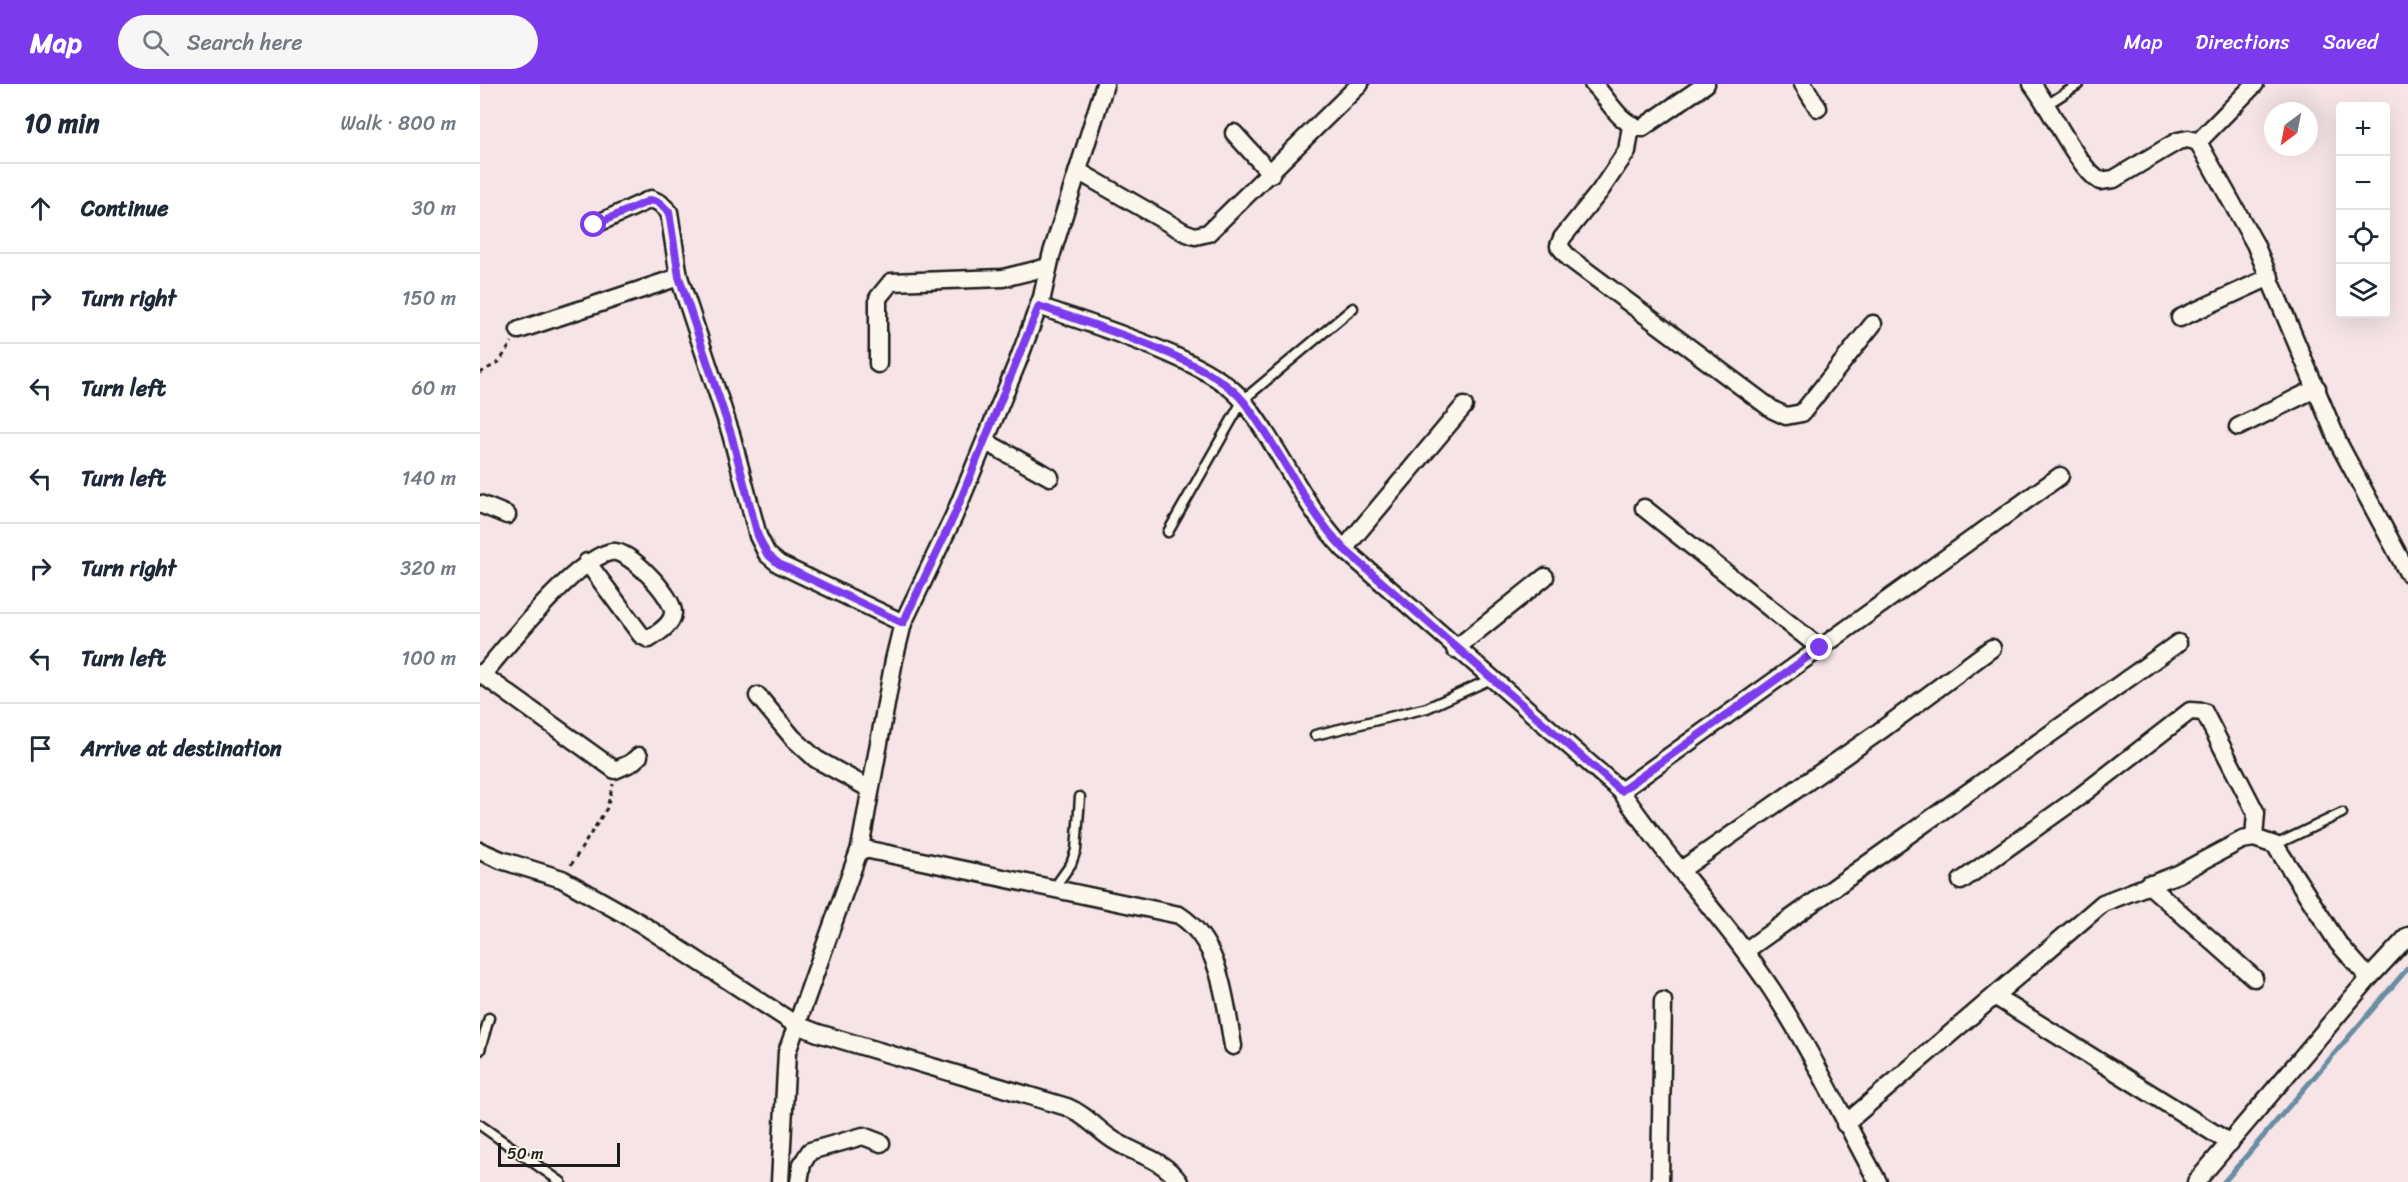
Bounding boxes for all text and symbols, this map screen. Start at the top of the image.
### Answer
search box [118,15,538,69]
text: Map [30,18,82,67]
text: Search here [187,23,303,62]
text: Map [2124,23,2162,61]
text: Directions [2195,23,2290,61]
text: Saved [2323,23,2378,61]
icon: search [139,26,172,59]
text: 10 min [24,100,100,146]
north arrow [2264,102,2318,156]
map controls [2336,102,2390,318]
button: + [2336,102,2390,156]
text: Walk · 800 m [341,106,456,141]
button: − [2336,156,2390,210]
text: Continue [81,189,169,228]
text: 30 m [412,191,456,226]
icon: ahead [24,192,57,225]
button: locate [2336,210,2390,264]
route start [580,211,606,237]
button: layers [2336,264,2390,318]
text: Turn right [81,279,176,318]
text: 150 m [402,281,456,316]
icon: right [24,282,57,315]
text: Turn left [81,369,166,408]
text: 60 m [411,371,456,406]
icon: left [24,372,57,405]
text: Turn left [81,459,166,498]
text: 140 m [402,461,456,496]
icon: left [24,462,57,495]
text: Turn right [81,549,176,588]
text: 320 m [400,551,456,586]
icon: right [24,552,57,585]
route end [1806,634,1832,660]
text: Turn left [81,639,166,678]
text: 100 m [402,641,456,676]
icon: left [24,642,57,675]
text: Arrive at destination [81,729,282,768]
icon: arrive [24,732,57,765]
text: 50 m [507,1139,543,1168]
scale bar [498,1140,620,1168]

